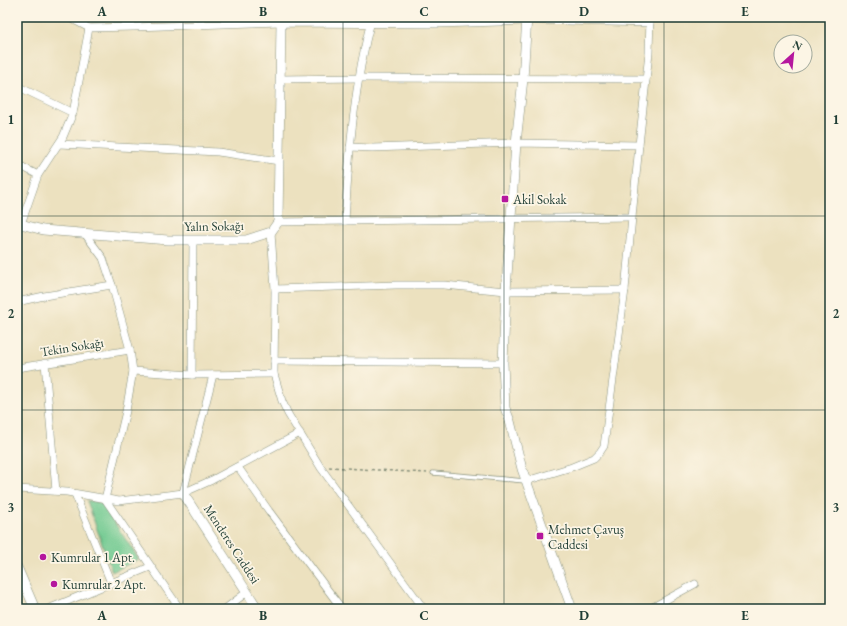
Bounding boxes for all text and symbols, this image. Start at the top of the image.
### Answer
text: A [96,3,107,20]
text: B [259,3,267,20]
text: C [419,3,429,20]
text: D [579,3,589,20]
text: E [741,3,749,20]
north arrow [773,34,813,74]
text: N [790,37,805,53]
text: 1 [8,111,15,128]
text: 1 [833,111,840,128]
place label: Akil Sokak [512,191,568,208]
marker: Akil Sokak [500,194,510,204]
street label: Yalın Sokağı [184,217,244,235]
text: 2 [8,305,15,322]
text: 2 [833,305,840,322]
street label: Tekin Sokağı [39,334,105,360]
text: 3 [8,499,15,516]
text: 3 [833,499,840,516]
street label: Menderes Caddesi [200,501,264,587]
place label: Mehmet Çavuş Caddesi [548,521,624,553]
marker: Mehmet Çavuş Caddesi [535,531,545,541]
place label: Kumrular 1 Apt. [51,549,135,566]
marker: Kumrular 1 Apt. [38,552,48,562]
place label: Kumrular 2 Apt. [62,576,146,593]
marker: Kumrular 2 Apt. [49,579,59,589]
text: A [96,607,107,624]
text: B [259,607,267,624]
text: C [419,607,429,624]
text: D [579,607,589,624]
text: E [741,607,749,624]

